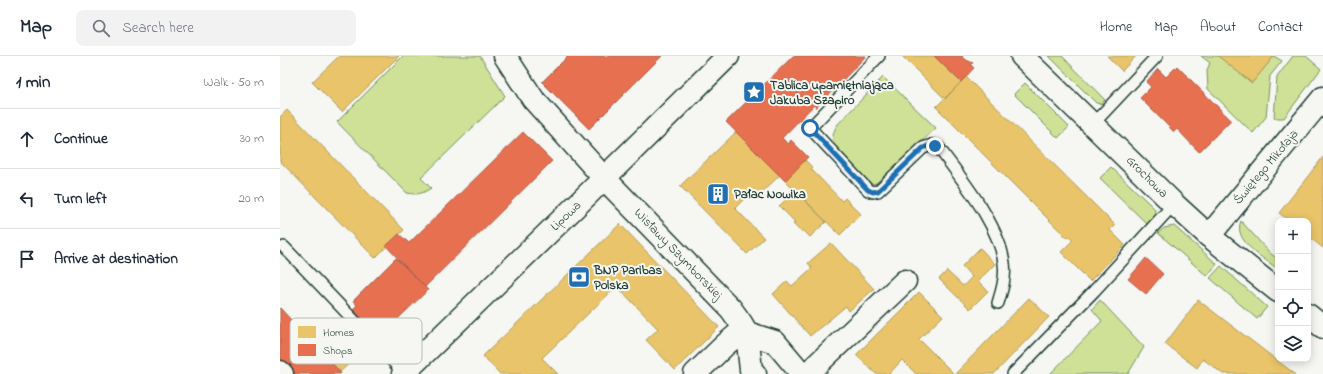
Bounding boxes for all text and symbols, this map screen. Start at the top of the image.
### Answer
search box [76,10,356,46]
text: Map [20,14,52,41]
icon: search [90,17,112,39]
text: Search here [122,17,194,39]
text: Home [1100,17,1132,38]
text: Map [1154,17,1178,38]
text: About [1200,17,1236,38]
text: Contact [1258,17,1303,38]
text: 1 min [16,70,50,95]
text: Walk · 50 m [203,73,264,92]
place label: Tablica upamiętniająca Jakuba Szapiro [770,76,894,110]
place icon: Tablica upamiętniająca Jakuba Szapiro [741,79,767,105]
route start [801,119,819,137]
street label: Świętego Mikołaja [1229,125,1304,209]
icon: ahead [16,128,38,150]
text: Continue [54,128,108,150]
text: 30 m [240,129,264,148]
route end [926,137,944,155]
street label: Grochowa [1121,151,1173,203]
building icon: Pałac Nowika [705,181,731,207]
place label: Pałac Nowika [734,185,806,204]
icon: left [16,188,38,210]
text: Turn left [54,188,107,210]
text: 20 m [239,189,264,208]
street label: Lipowa [546,196,586,236]
street label: Wisławy Szymborskiej [629,204,727,305]
map controls [1275,218,1311,362]
button: + [1275,218,1311,254]
icon: arrive [16,248,38,270]
text: Arrive at destination [54,248,178,270]
button: − [1275,254,1311,290]
place label: BNP Paribas Polska [593,261,663,295]
bank icon: BNP Paribas Polska [566,264,592,290]
button: locate [1275,290,1311,326]
legend [290,318,422,364]
text: Homes [323,325,355,341]
button: layers [1275,326,1311,362]
text: Shops [323,343,353,359]

